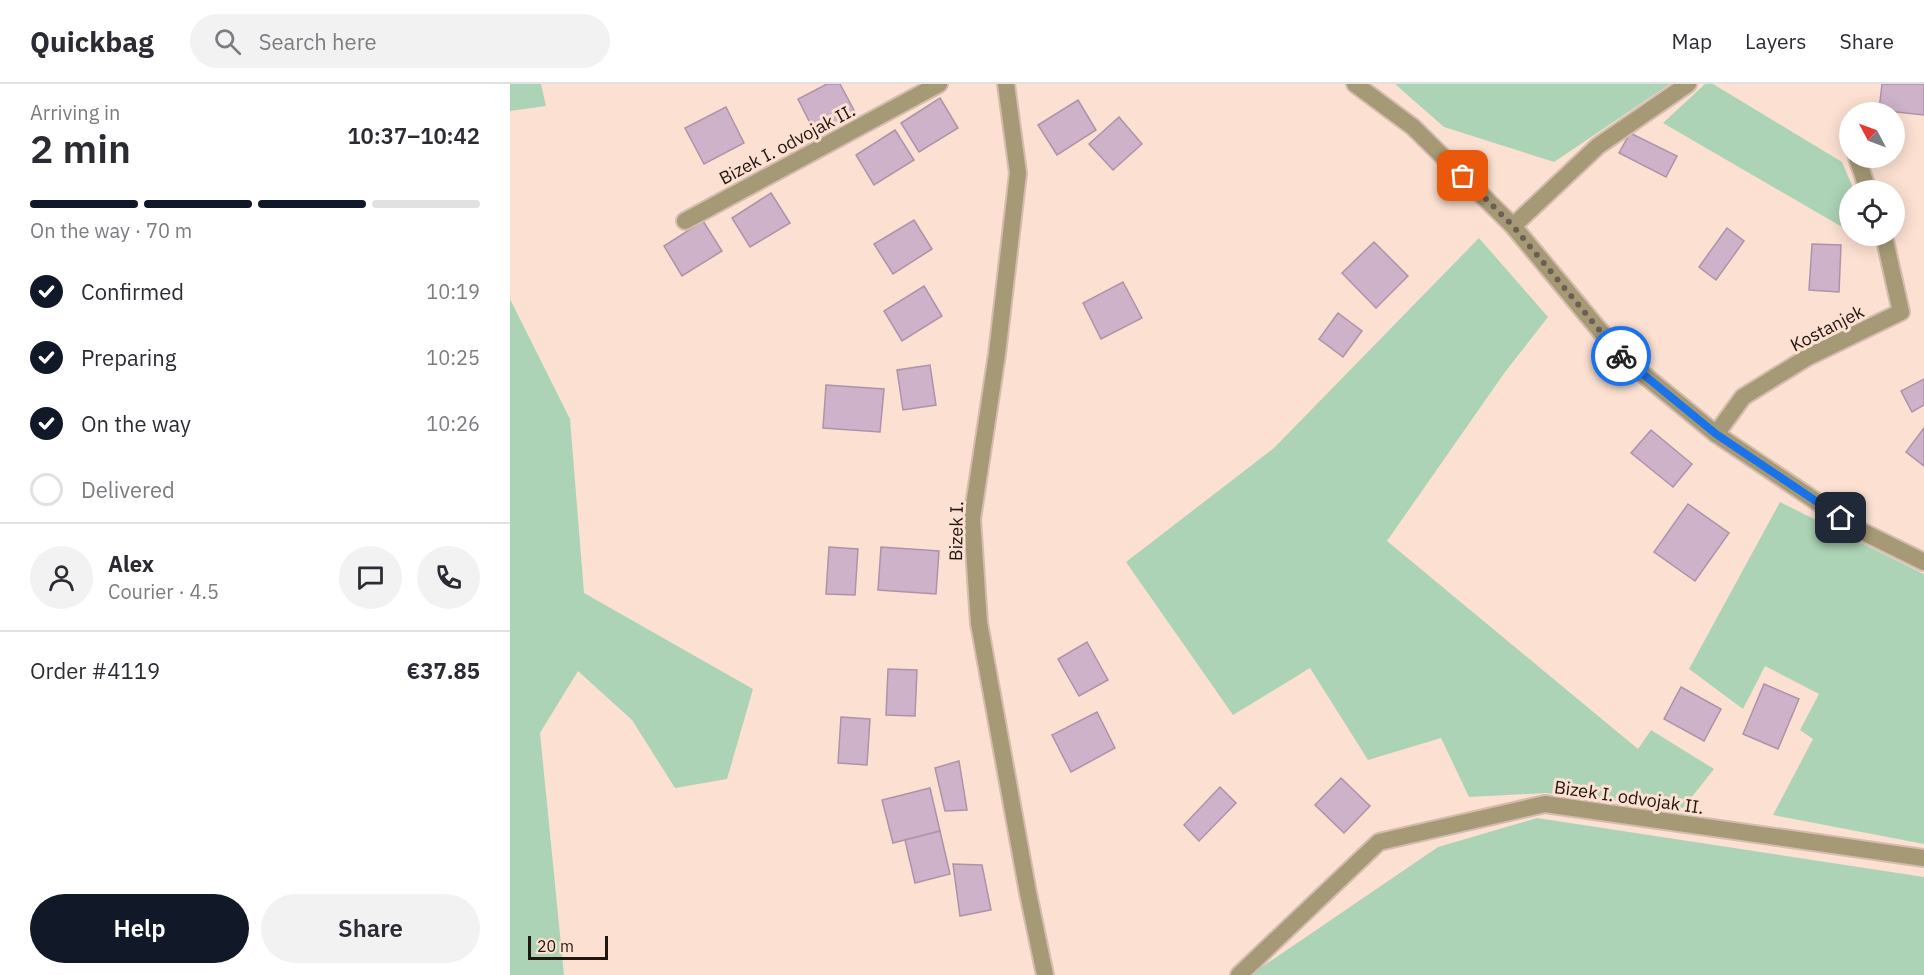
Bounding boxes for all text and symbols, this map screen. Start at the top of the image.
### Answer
search box [190,14,610,68]
text: Quickbag [30,23,154,60]
icon: search [211,25,244,58]
text: Search here [259,27,377,56]
text: Map [1672,27,1712,55]
text: Layers [1745,27,1807,55]
text: Share [1840,27,1894,55]
street label: Bizek I. odvojak II. [715,98,859,190]
text: Arriving in [30,99,120,126]
north arrow [1839,102,1905,168]
map controls [1839,102,1905,246]
text: 10:37–10:42 [347,121,480,150]
text: 2 min [30,123,131,174]
pin [1437,150,1488,201]
icon: bag [1446,159,1479,192]
button: locate [1839,180,1905,246]
text: On the way · 70 m [30,217,192,244]
icon: check [30,275,63,308]
text: Confirmed [81,277,184,306]
text: 10:19 [426,278,480,305]
street label: Kostanjek [1786,299,1868,356]
courier [1591,326,1651,386]
icon: bike [1605,340,1638,373]
icon: check [30,341,63,374]
text: Preparing [81,343,176,372]
text: 10:25 [426,344,480,371]
icon: check [30,407,63,440]
text: On the way [81,409,191,438]
text: 10:26 [426,410,480,437]
text: Delivered [81,475,175,504]
pin [1815,492,1866,543]
street label: Bizek I. [944,501,968,561]
icon: home [1824,501,1857,534]
button: person [30,546,93,609]
button: chat [339,546,402,609]
button: phone [417,546,480,609]
text: Alex [108,549,154,578]
text: Courier · 4.5 [108,578,219,605]
text: Order #4119 [30,656,160,685]
text: €37.85 [407,656,480,685]
street label: Bizek I. odvojak II. [1553,775,1705,819]
button: Help [30,894,249,963]
button: Share [261,894,480,963]
scale bar [528,933,608,960]
text: 20 m [537,936,574,956]

